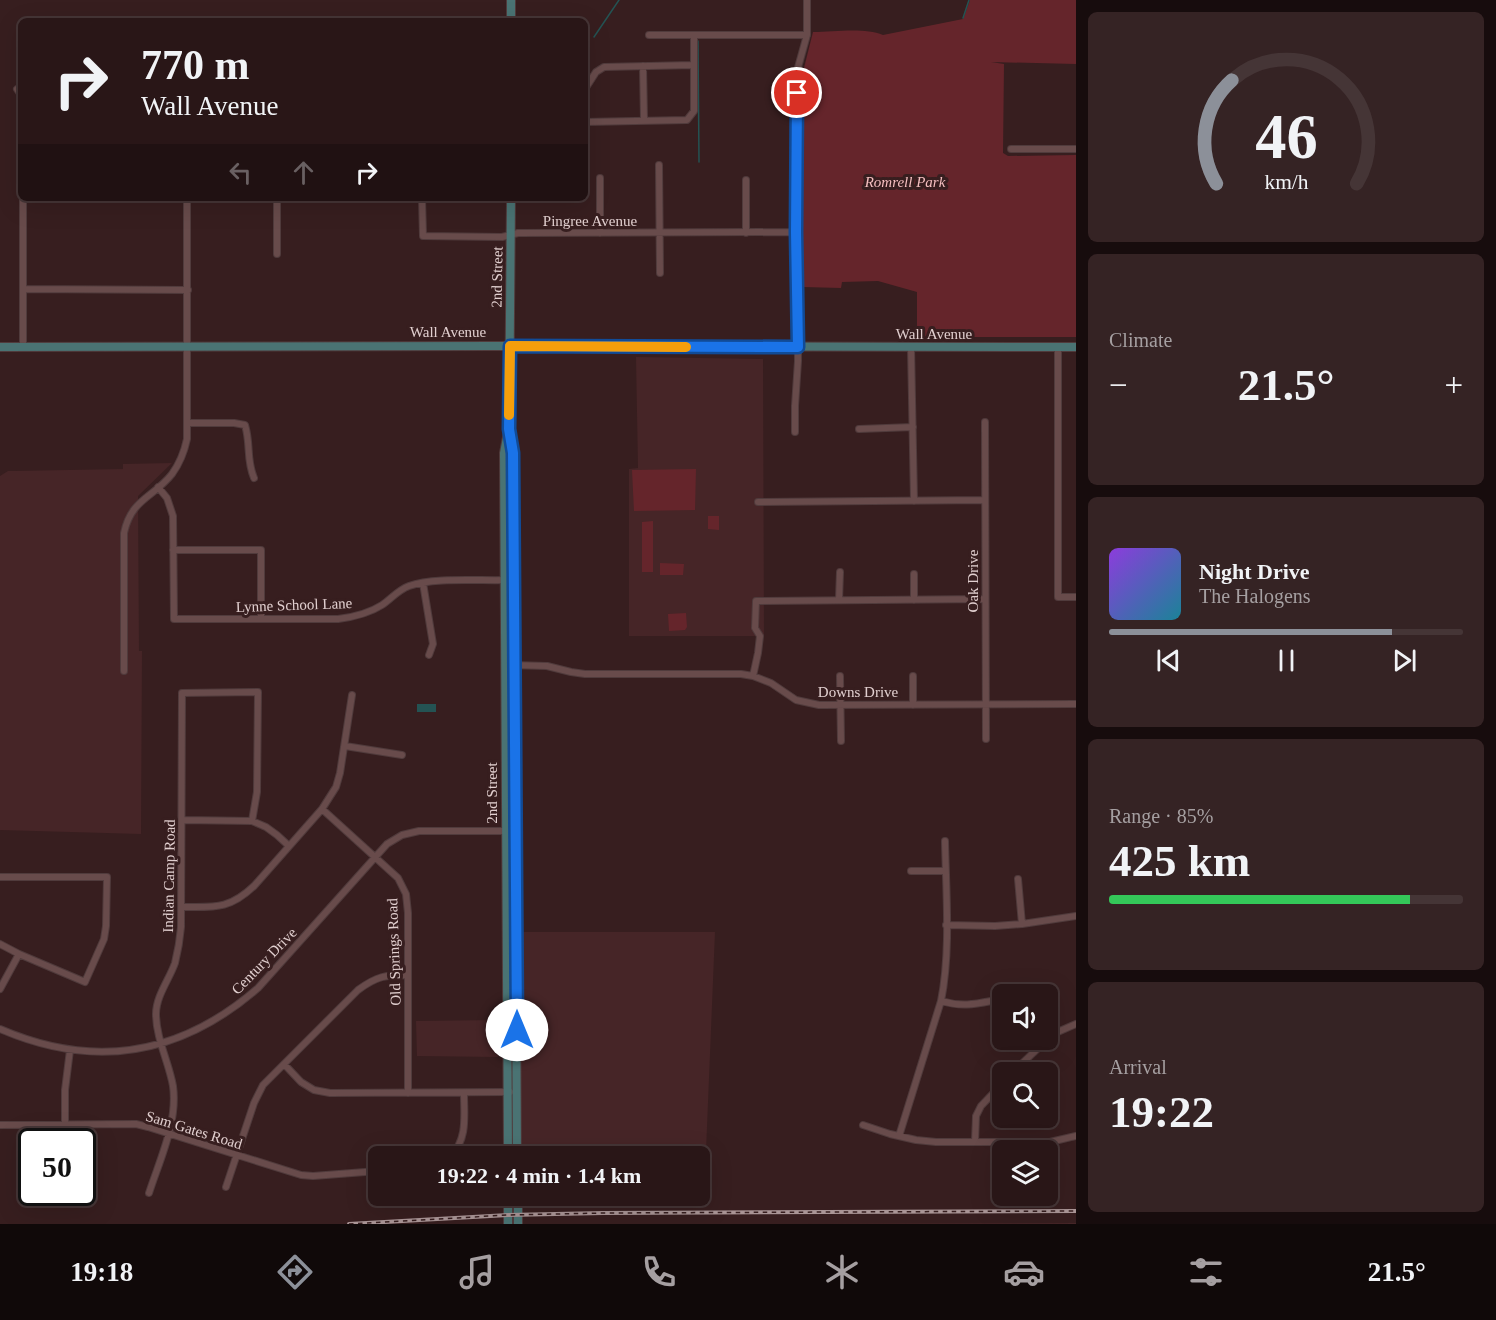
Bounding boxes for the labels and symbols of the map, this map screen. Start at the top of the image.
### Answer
pin [771,67,822,118]
park label: Romrell Park [864,174,946,190]
street label: Pingree Avenue [543,213,637,229]
street label: 2nd Street [488,245,506,308]
street label: Wall Avenue [410,324,487,340]
street label: Wall Avenue [896,326,973,342]
street label: Oak Drive [965,549,981,612]
street label: Lynne School Lane [235,595,353,615]
street label: Downs Drive [818,684,899,700]
street label: 2nd Street [484,762,500,824]
street label: Indian Camp Road [160,819,178,933]
street label: Old Springs Road [384,898,404,1006]
street label: Century Drive [228,924,300,998]
position arrow [485,998,549,1062]
street label: Sam Gates Road [144,1108,245,1152]
speed limit sign: 50 [18,1128,96,1206]

